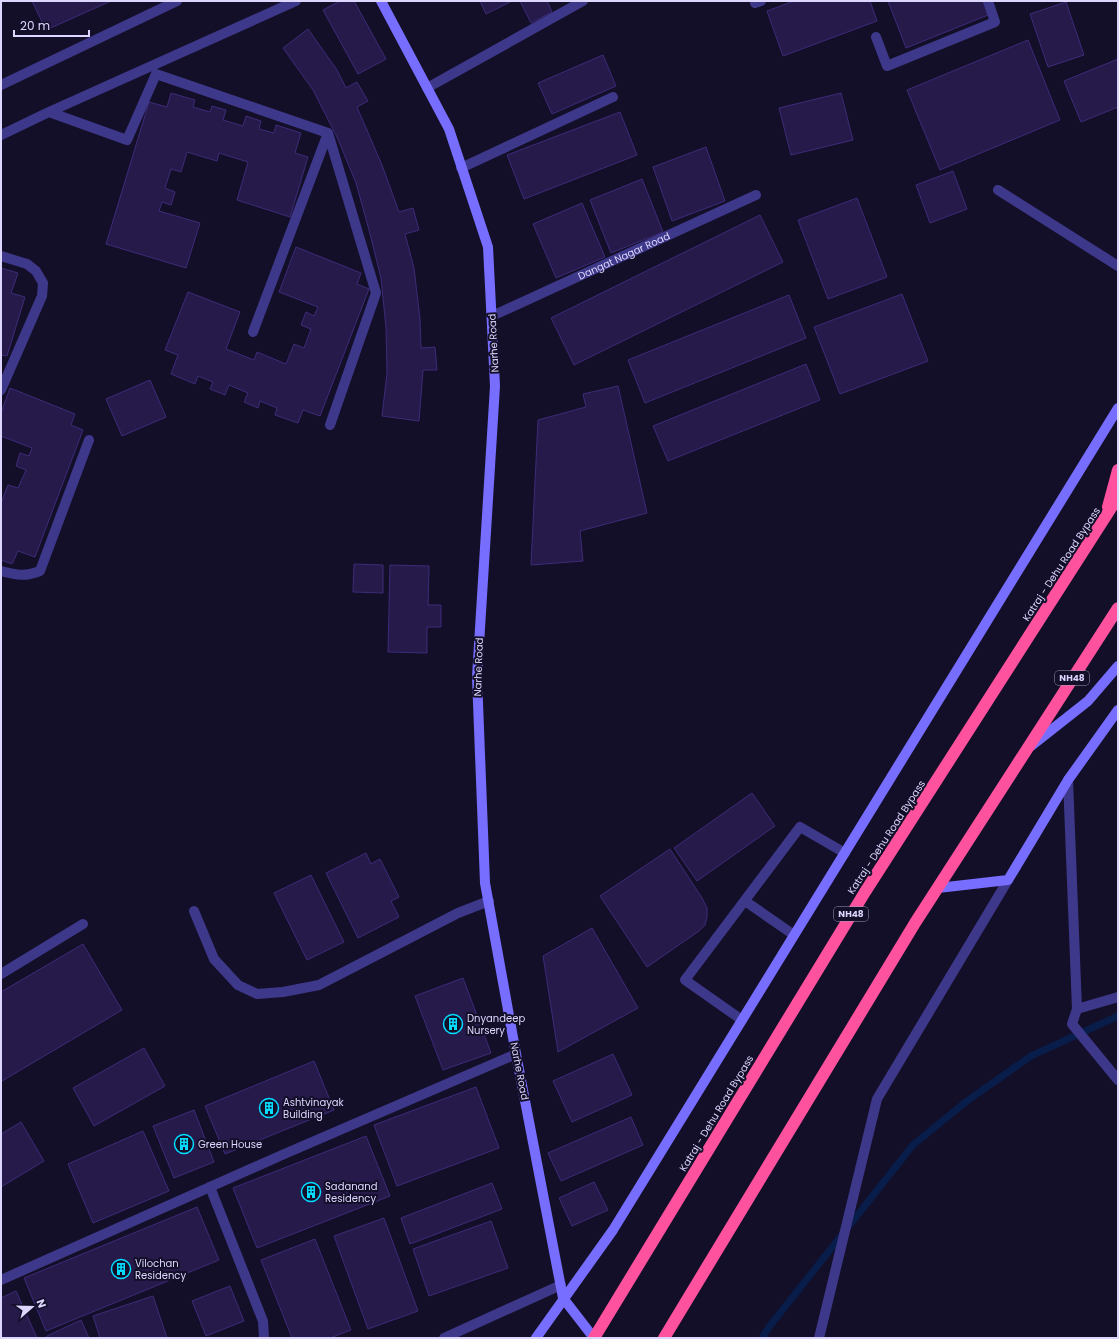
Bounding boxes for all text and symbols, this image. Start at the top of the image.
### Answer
scale bar [14,12,89,38]
text: 20 m [20,17,50,34]
street label: Dangat Nagar Road [576,228,673,284]
street label: Narhe Road [484,313,503,373]
street label: Katraj - Dehu Road Bypass [1019,504,1104,624]
street label: Narhe Road [470,637,487,697]
road number: NH48 [1055,671,1089,685]
street label: Katraj - Dehu Road Bypass [844,777,929,897]
road number: NH48 [834,907,868,921]
place label: Dnyandeep Nursery [467,1011,525,1038]
building icon: Dnyandeep Nursery [442,1013,464,1035]
street label: Narhe Road [507,1041,532,1101]
street label: Katraj - Dehu Road Bypass [676,1052,757,1174]
place label: Ashtvinayak Building [283,1095,345,1122]
building icon: Ashtvinayak Building [258,1097,280,1119]
building icon: Green House [173,1133,195,1155]
place label: Green House [198,1137,262,1152]
place label: Sadanand Residency [325,1179,377,1206]
building icon: Sadanand Residency [300,1181,322,1203]
place label: Vilochan Residency [135,1256,186,1283]
building icon: Vilochan Residency [110,1258,132,1280]
north arrow [12,1287,52,1327]
text: N [32,1297,50,1310]

